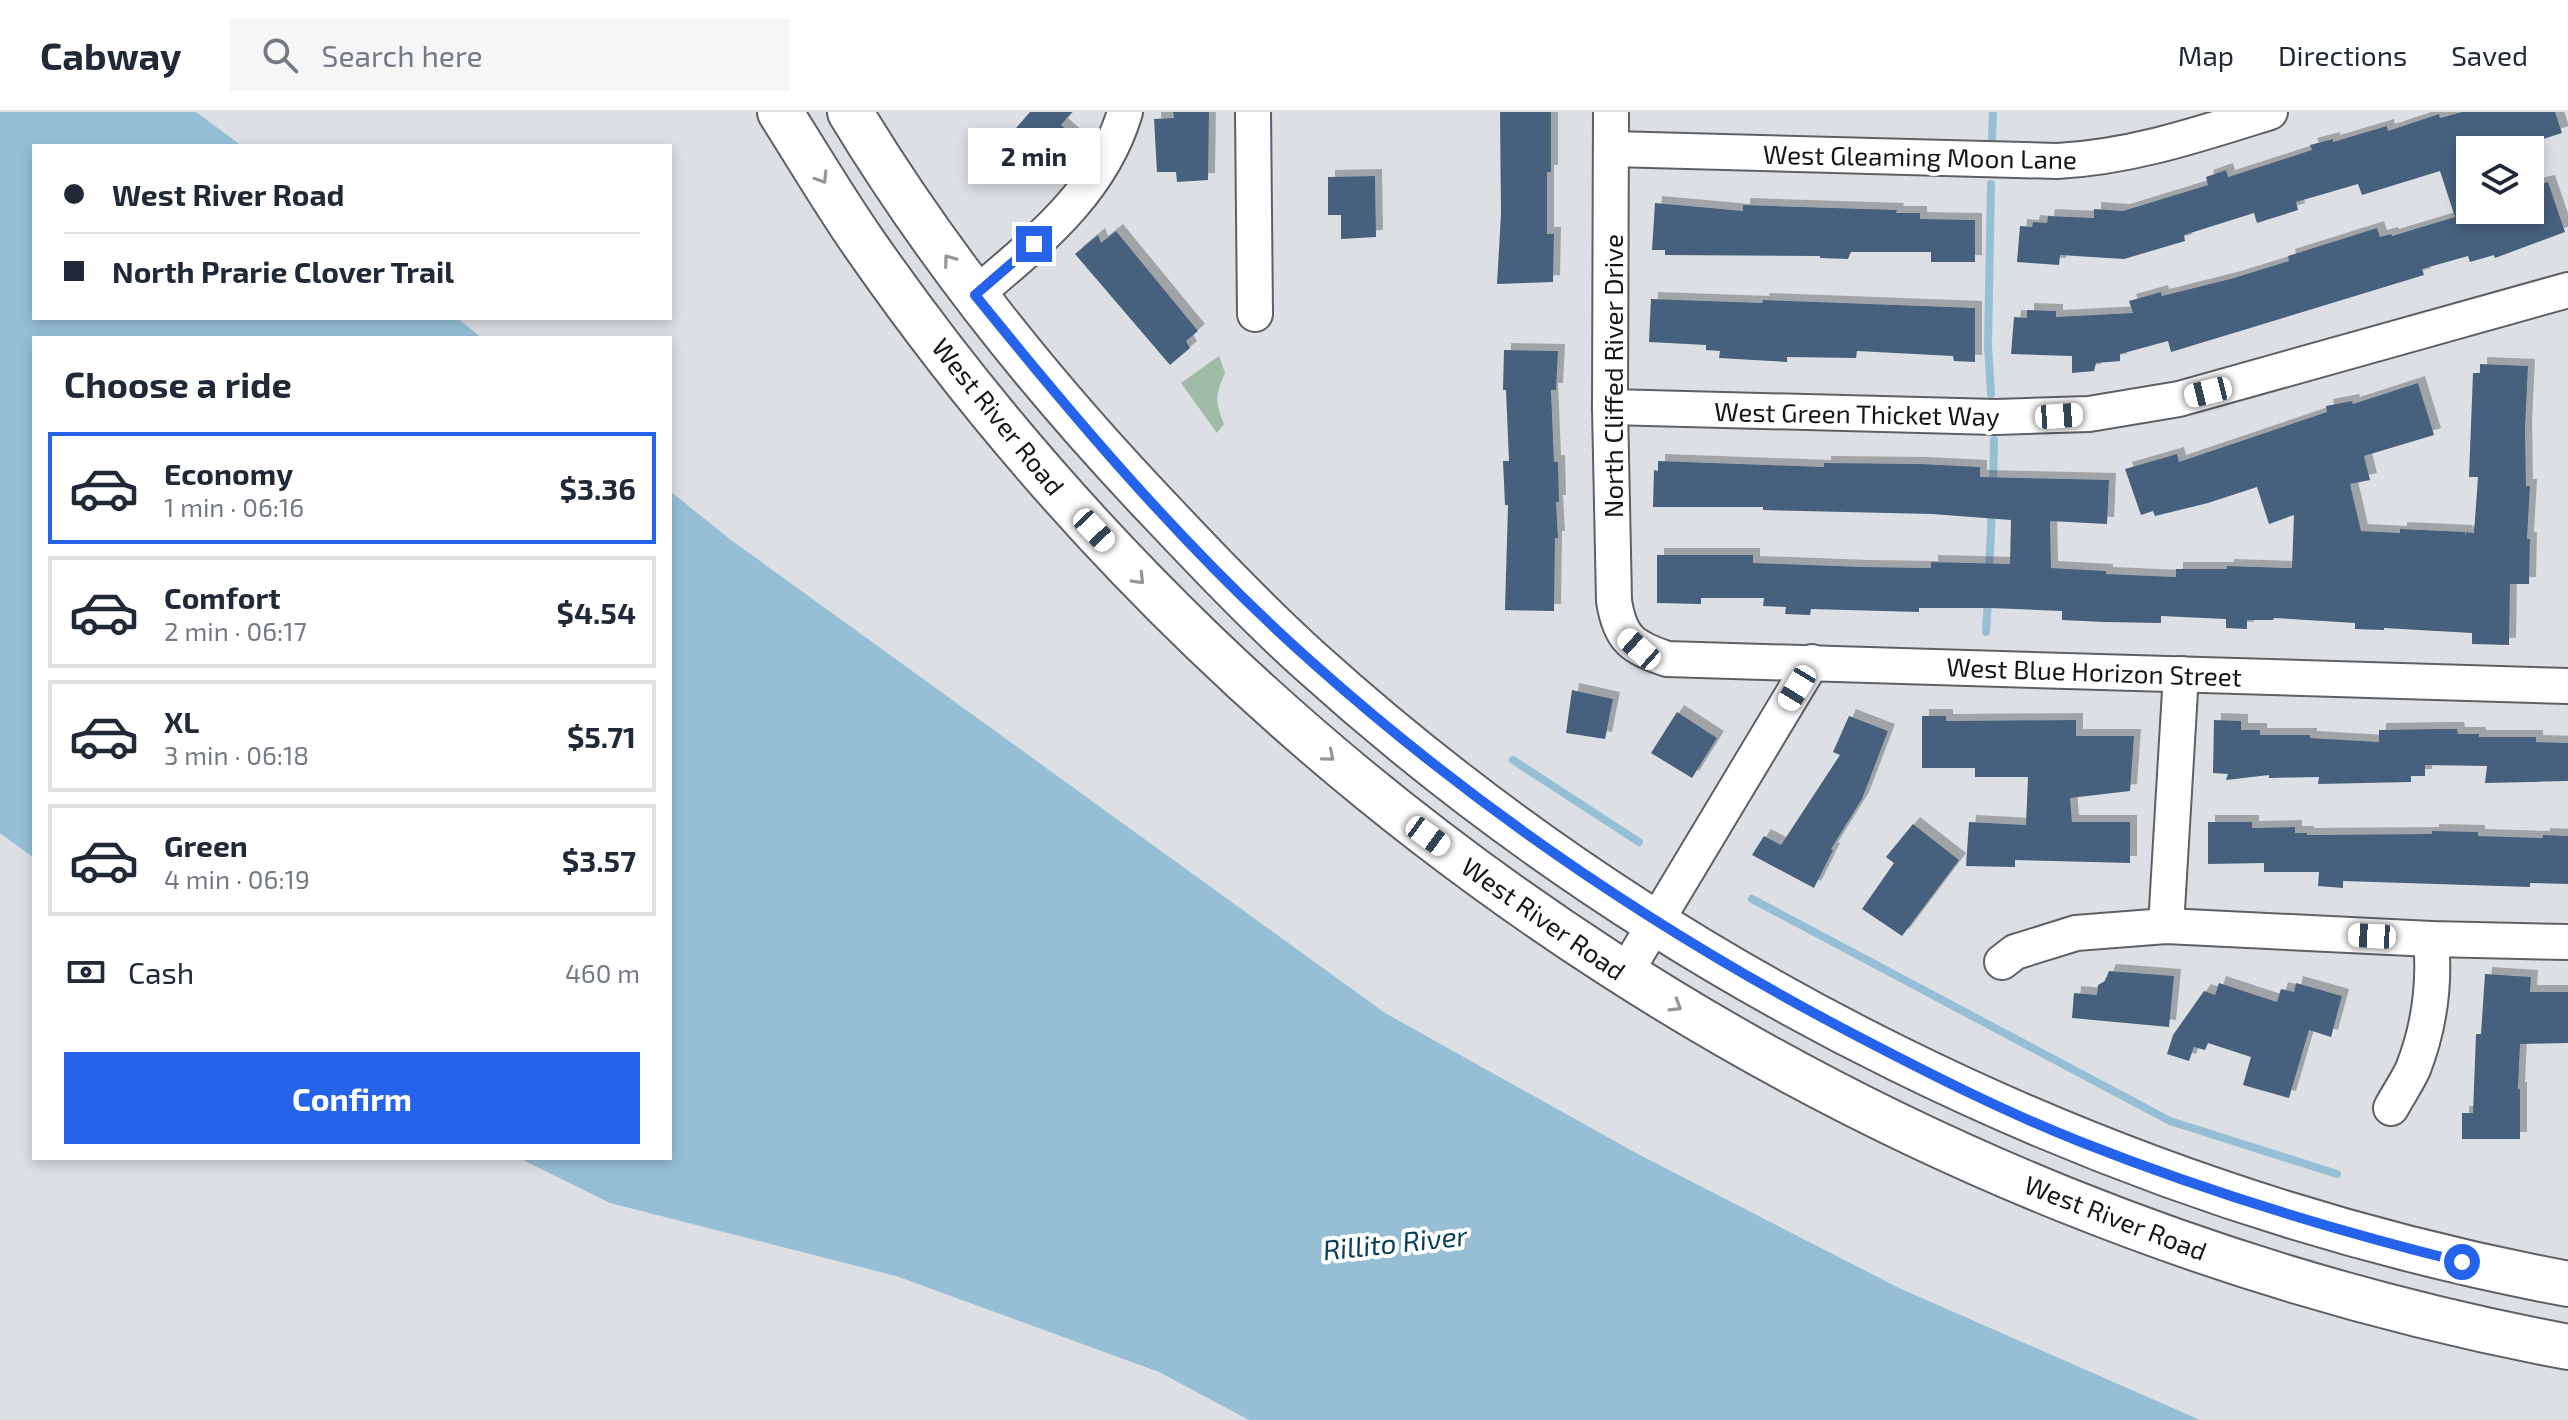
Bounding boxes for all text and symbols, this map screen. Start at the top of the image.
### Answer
search box [230,19,790,91]
text: Cabway [40,32,182,78]
icon: search [258,33,302,77]
text: Search here [322,37,483,73]
text: Map [2178,38,2234,72]
text: Directions [2278,38,2407,72]
text: Saved [2451,38,2528,72]
callout: 2 min [968,128,1100,184]
map controls [2456,136,2544,224]
button: layers [2456,136,2544,224]
street label: West Gleaming Moon Lane [1763,138,2077,174]
text: 2 min [1001,140,1067,171]
one-way arrow [812,169,827,184]
text: West River Road [112,176,344,212]
route end [1016,226,1052,262]
street label: North Cliffed River Drive [1597,234,1628,518]
text: North Prarie Clover Trail [112,253,454,289]
one-way arrow [944,254,959,268]
street label: West River Road [926,331,1072,501]
text: Choose a ride [64,362,292,405]
car [2182,375,2234,409]
street label: West Green Thicket Way [1714,395,2000,431]
car [2034,402,2084,430]
icon: car [68,452,140,524]
text: Economy [164,455,293,491]
text: $3.36 [560,470,636,506]
text: 1 min · 06:16 [164,491,304,522]
car [1069,504,1119,556]
one-way arrow [1130,570,1145,584]
icon: car [68,576,140,648]
text: Comfort [164,579,281,615]
text: $4.54 [557,594,636,630]
text: 2 min · 06:17 [164,615,307,646]
car [1613,624,1665,674]
street label: West Blue Horizon Street [1946,650,2242,692]
car [1774,661,1820,715]
icon: car [68,700,140,772]
text: XL [164,703,199,739]
text: $5.71 [567,718,636,754]
text: 3 min · 06:18 [164,739,309,770]
one-way arrow [1320,746,1335,761]
car [1402,812,1454,860]
icon: car [68,824,140,896]
text: Green [164,827,248,863]
text: $3.57 [562,842,636,878]
street label: West River Road [1456,850,1632,986]
text: 4 min · 06:19 [164,863,310,894]
car [2347,923,2397,949]
icon: cash [64,950,108,994]
text: Cash [128,954,194,990]
text: 460 m [565,957,640,988]
one-way arrow [1667,996,1682,1012]
button: Confirm [64,1052,640,1144]
street label: West River Road [2020,1168,2212,1266]
water label: Rillito River [1321,1217,1470,1267]
route start [2444,1244,2480,1280]

